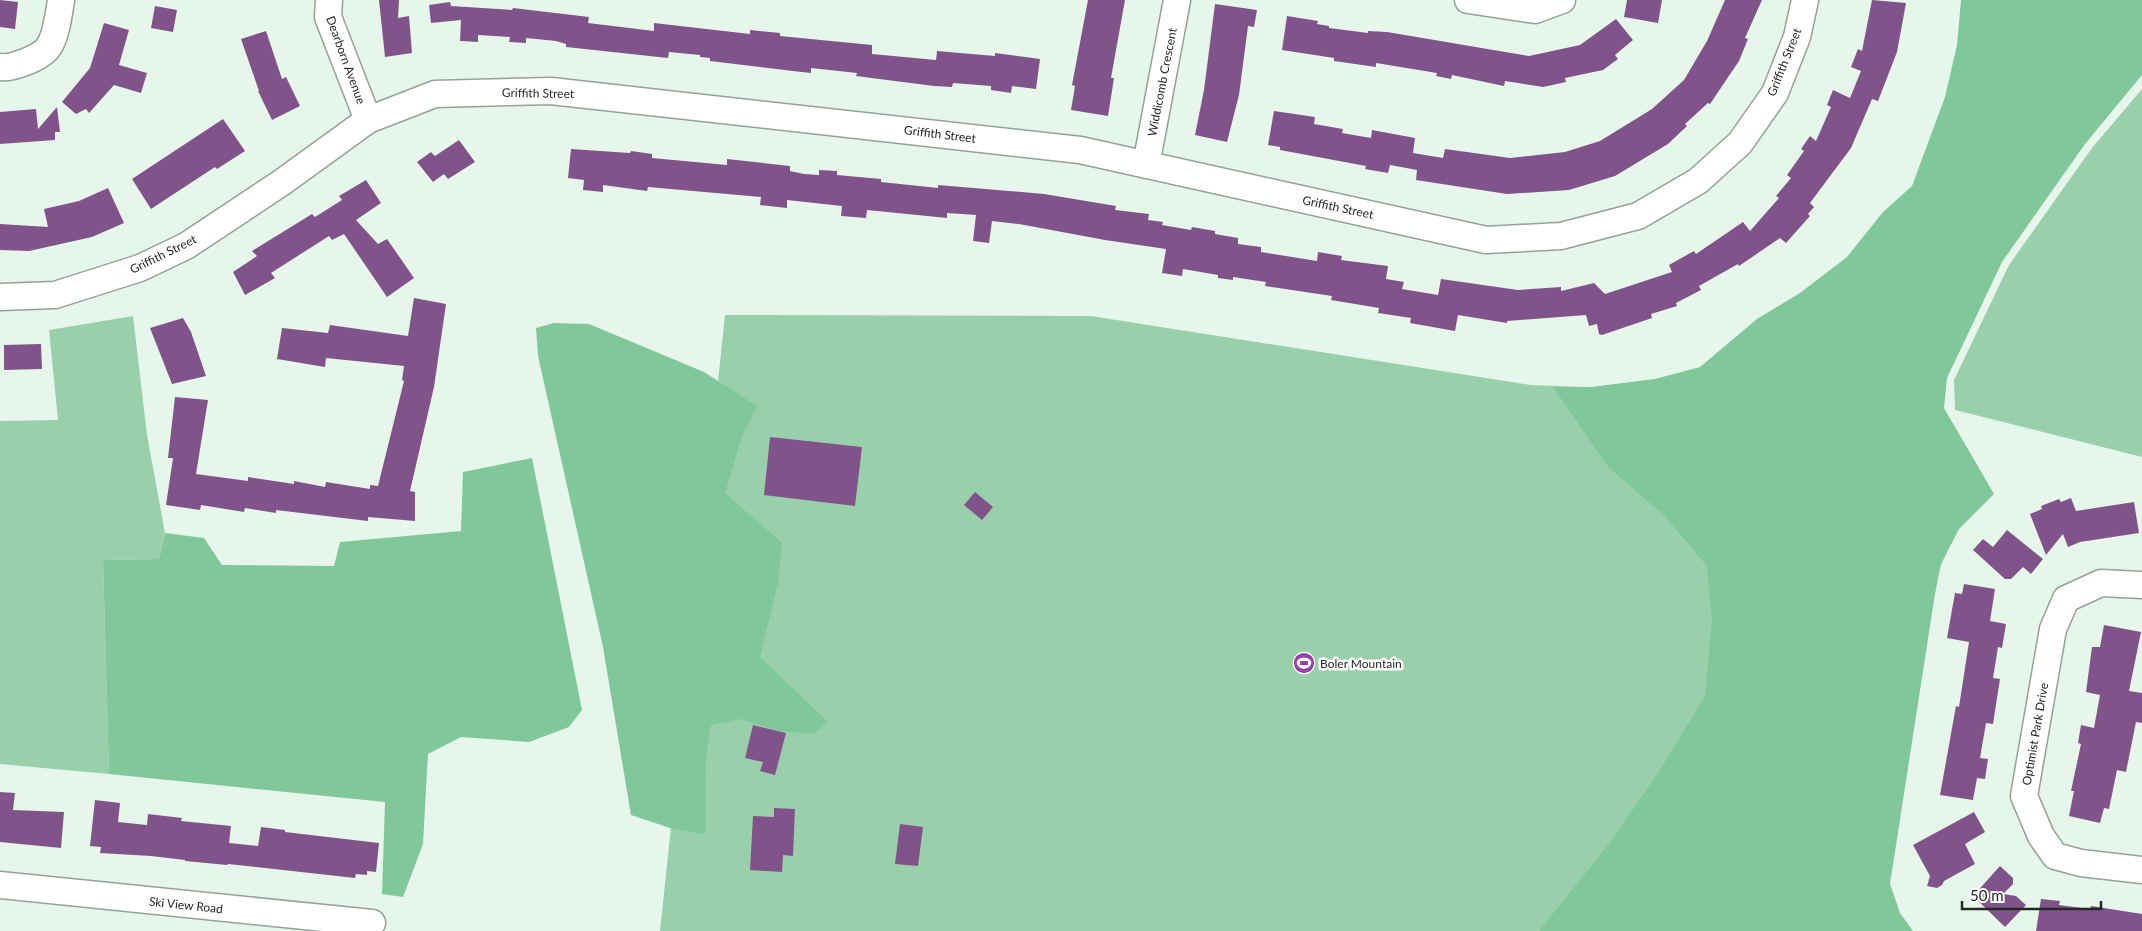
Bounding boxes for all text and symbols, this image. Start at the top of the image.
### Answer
street label: Dearborn Avenue [323,14,369,106]
street label: Griffith Street [1764,25,1805,98]
street label: Widdicomb Crescent [1144,26,1180,138]
street label: Griffith Street [502,85,575,101]
street label: Griffith Street [903,122,977,146]
street label: Griffith Street [1301,192,1376,222]
street label: Griffith Street [127,231,199,277]
sports icon: Boler Mountain [1292,651,1316,675]
place label: Boler Mountain [1320,656,1402,671]
street label: Optimist Park Drive [2019,682,2051,786]
scale bar [1962,878,2101,910]
text: 50 m [1970,886,2004,904]
street label: Ski View Road [148,894,224,916]

